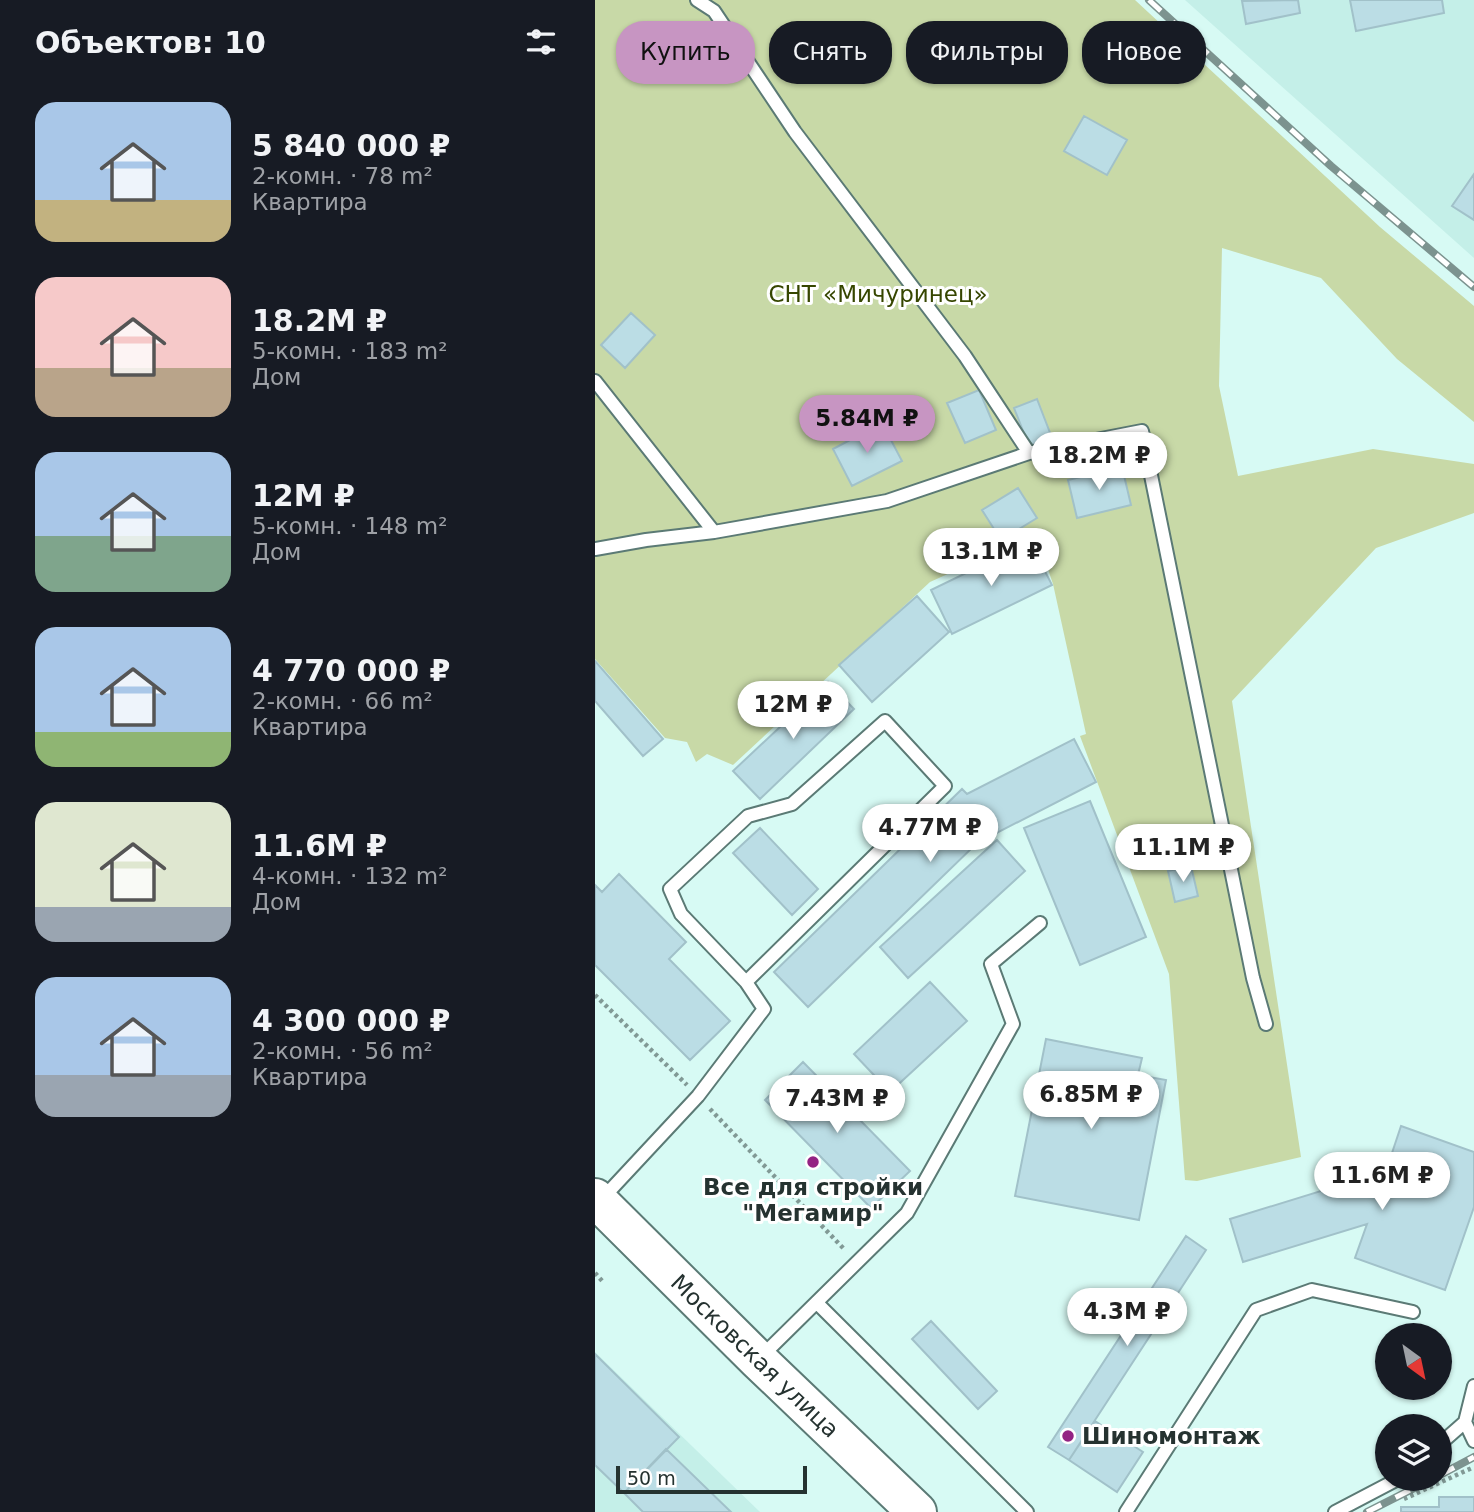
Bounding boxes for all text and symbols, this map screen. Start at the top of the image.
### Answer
chip: Купить [616,21,755,84]
chip: Снять [769,21,892,84]
chip: Фильтры [906,21,1068,84]
chip: Новое [1082,21,1206,84]
icon: filters [522,23,560,61]
text: Объектов: 10 [35,25,266,60]
text: 5 840 000 ₽ [252,128,450,163]
icon: home [91,130,175,214]
text: 2-комн. · 78 m² [252,163,433,189]
text: Квартира [252,189,368,215]
park label: СНТ «Мичуринец» [768,281,988,307]
text: 18.2M ₽ [252,303,387,338]
icon: home [91,305,175,389]
text: 5-комн. · 183 m² [252,338,447,364]
text: Дом [252,364,301,390]
pin: 5.84M ₽ [802,396,932,455]
text: 5.84M ₽ [815,405,919,431]
pin: 18.2M ₽ [1034,433,1164,492]
text: 18.2M ₽ [1047,442,1151,468]
text: 12M ₽ [252,478,355,513]
icon: home [91,480,175,564]
text: 5-комн. · 148 m² [252,513,447,539]
pin: 13.1M ₽ [926,528,1056,588]
text: 13.1M ₽ [939,538,1043,564]
text: Дом [252,539,301,565]
text: 4 770 000 ₽ [252,653,450,688]
icon: home [91,655,175,739]
pin: 12M ₽ [744,682,842,741]
text: 2-комн. · 66 m² [252,688,433,714]
text: 12M ₽ [754,691,832,717]
text: Квартира [252,714,368,740]
pin: 4.77M ₽ [865,804,995,864]
text: 4.77M ₽ [878,814,982,840]
pin: 11.1M ₽ [1118,824,1248,884]
text: 11.6M ₽ [252,828,387,863]
icon: home [91,830,175,914]
text: 11.1M ₽ [1131,834,1235,860]
text: 4-комн. · 132 m² [252,863,447,889]
text: Дом [252,889,301,915]
text: 4 300 000 ₽ [252,1003,450,1038]
icon: home [91,1005,175,1089]
text: 2-комн. · 56 m² [252,1038,433,1064]
text: Квартира [252,1064,368,1090]
pin: 6.85M ₽ [1026,1072,1156,1131]
pin: 7.43M ₽ [772,1076,902,1135]
text: 6.85M ₽ [1039,1081,1143,1107]
text: 7.43M ₽ [785,1085,889,1111]
pin: 11.6M ₽ [1317,1152,1447,1212]
marker: Все для стройки "Мегамир" [805,1154,821,1170]
text: 11.6M ₽ [1330,1162,1434,1188]
place label: Все для стройки "Мегамир" [703,1174,923,1226]
street label: Московская улица [666,1269,844,1443]
pin: 4.3M ₽ [1070,1288,1184,1348]
text: 4.3M ₽ [1083,1298,1171,1324]
north arrow [1375,1323,1453,1400]
map controls [1375,1323,1452,1491]
button: layers [1375,1414,1452,1491]
place label: Шиномонтаж [1082,1423,1261,1449]
marker: Шиномонтаж [1060,1428,1076,1444]
scale bar [616,1463,807,1495]
text: 50 m [627,1467,676,1489]

